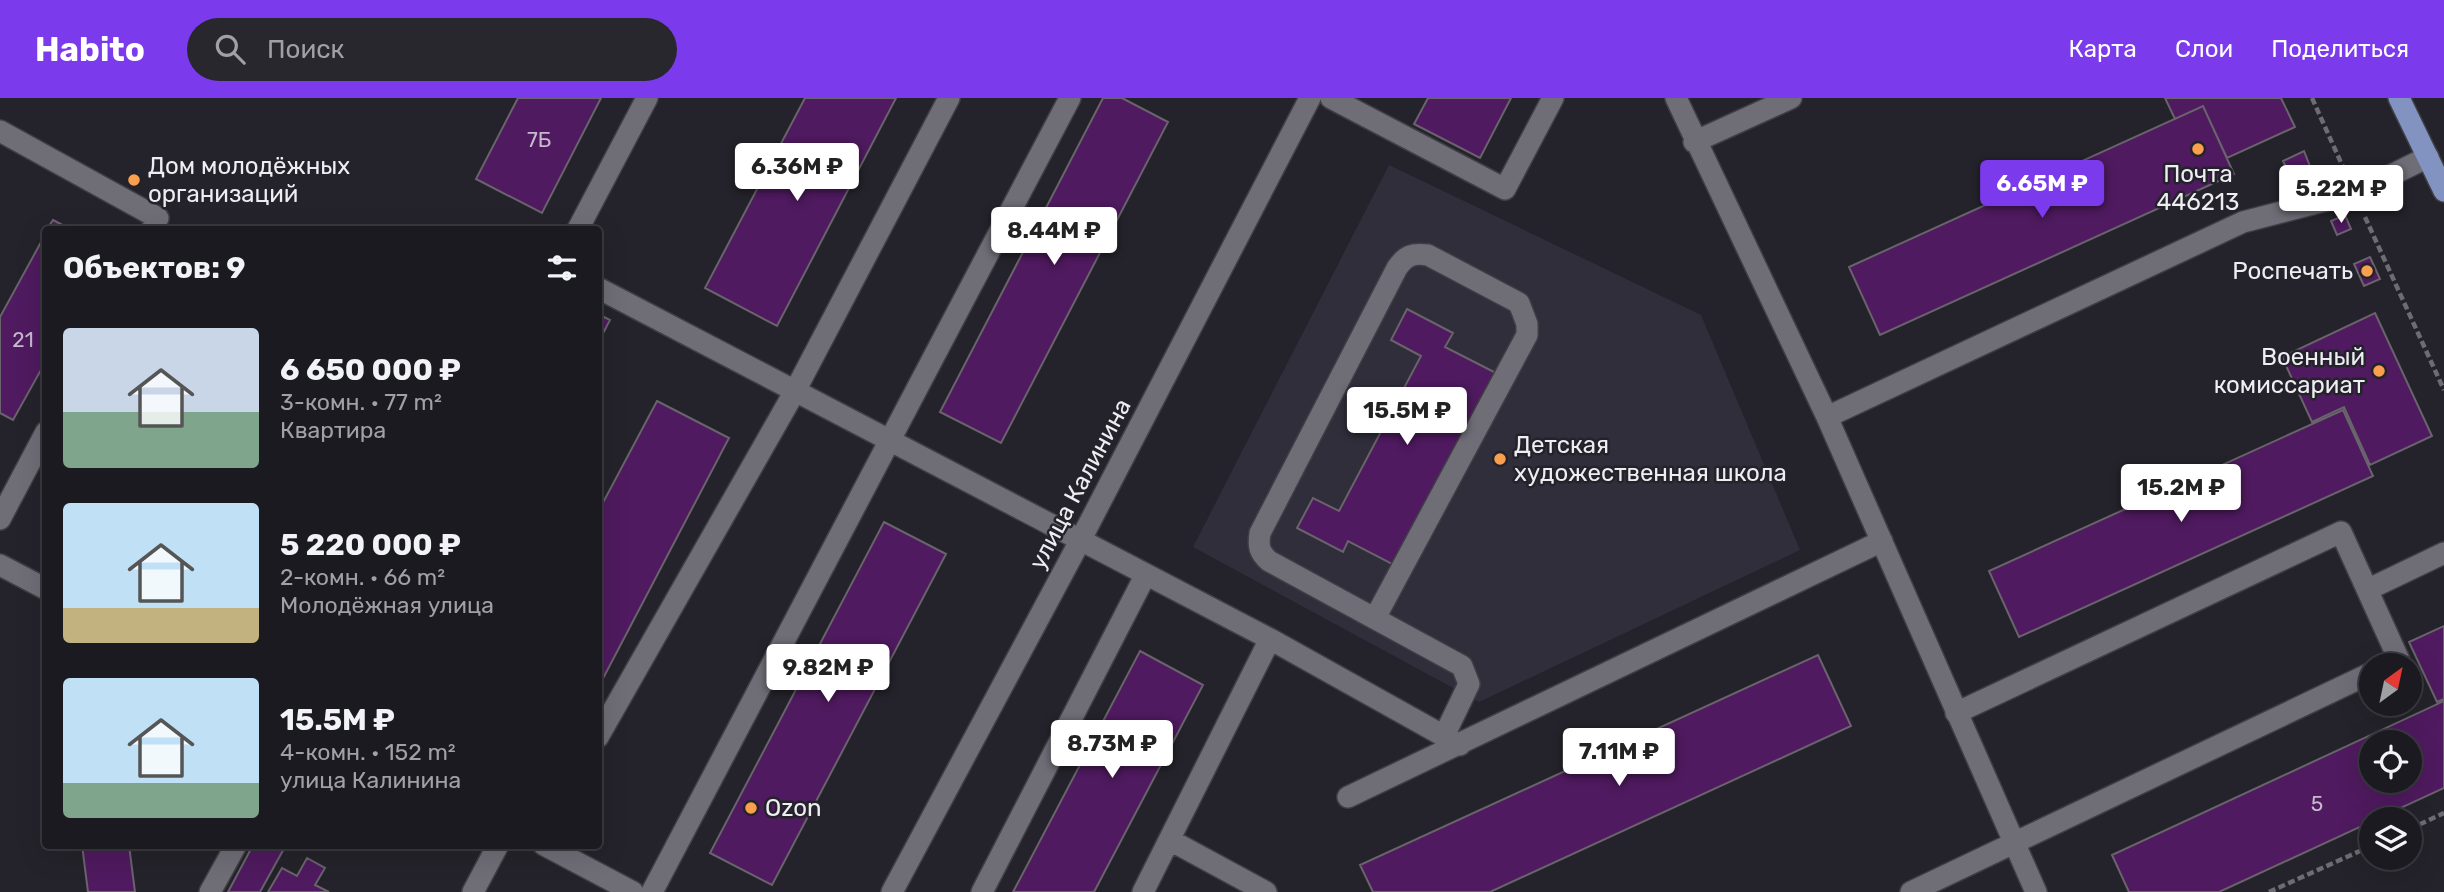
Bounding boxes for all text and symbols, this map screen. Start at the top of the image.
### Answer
search box [187,18,677,81]
text: Habito [35,30,145,69]
icon: search [211,30,249,68]
text: Поиск [267,34,345,65]
text: Карта [2068,35,2137,63]
text: Слои [2175,35,2233,63]
text: Поделиться [2271,35,2409,63]
house number: 7Б [527,127,551,152]
marker: Почта 446213 [2190,141,2206,157]
pin: 6.36M ₽ [732,144,862,203]
place label: Дом молодёжных организаций [148,152,350,208]
text: 6.36M ₽ [751,152,843,180]
pin: 6.65M ₽ [1977,160,2107,220]
place label: Почта 446213 [2156,160,2240,216]
pin: 5.22M ₽ [2276,166,2406,225]
text: 6.65M ₽ [1996,169,2088,197]
marker: Дом молодёжных организаций [126,172,142,188]
text: 5.22M ₽ [2295,174,2387,202]
pin: 8.44M ₽ [989,208,1119,267]
text: 8.44M ₽ [1007,216,1101,244]
icon: filters [543,249,581,287]
text: Объектов: 9 [63,250,246,286]
place label: Роспечать [2232,257,2353,285]
marker: Роспечать [2359,263,2375,279]
house number: 21 [12,327,34,352]
place label: Военный комиссариат [2214,343,2365,399]
text: 6 650 000 ₽ [280,352,461,388]
icon: home [119,356,203,440]
marker: Военный комиссариат [2371,363,2387,379]
text: 3-комн. · 77 m² [280,388,442,416]
pin: 15.5M ₽ [1342,388,1472,447]
street label: улица Калинина [1023,394,1137,574]
text: 15.5M ₽ [1363,396,1451,424]
text: Квартира [280,416,386,444]
place label: Детская художественная школа [1514,431,1787,487]
marker: Детская художественная школа [1492,451,1508,467]
pin: 15.2M ₽ [2116,464,2246,524]
text: 15.2M ₽ [2137,473,2225,501]
text: 5 220 000 ₽ [280,527,461,563]
icon: home [119,531,203,615]
text: 2-комн. · 66 m² [280,563,445,591]
text: Молодёжная улица [280,591,494,619]
pin: 9.82M ₽ [763,644,893,704]
text: 9.82M ₽ [782,653,874,681]
north arrow [2359,653,2422,716]
map controls [2359,653,2422,870]
text: 15.5M ₽ [280,702,395,738]
icon: home [119,706,203,790]
pin: 8.73M ₽ [1047,720,1177,780]
pin: 7.11M ₽ [1554,728,1684,788]
text: 8.73M ₽ [1067,729,1157,757]
button: locate [2359,730,2422,793]
text: 7.11M ₽ [1579,737,1659,765]
text: 4-комн. · 152 m² [280,738,456,766]
text: улица Калинина [280,766,461,794]
house number: 5 [2311,791,2323,816]
place label: Ozon [765,794,822,822]
marker: Ozon [743,800,759,816]
button: layers [2359,807,2422,870]

